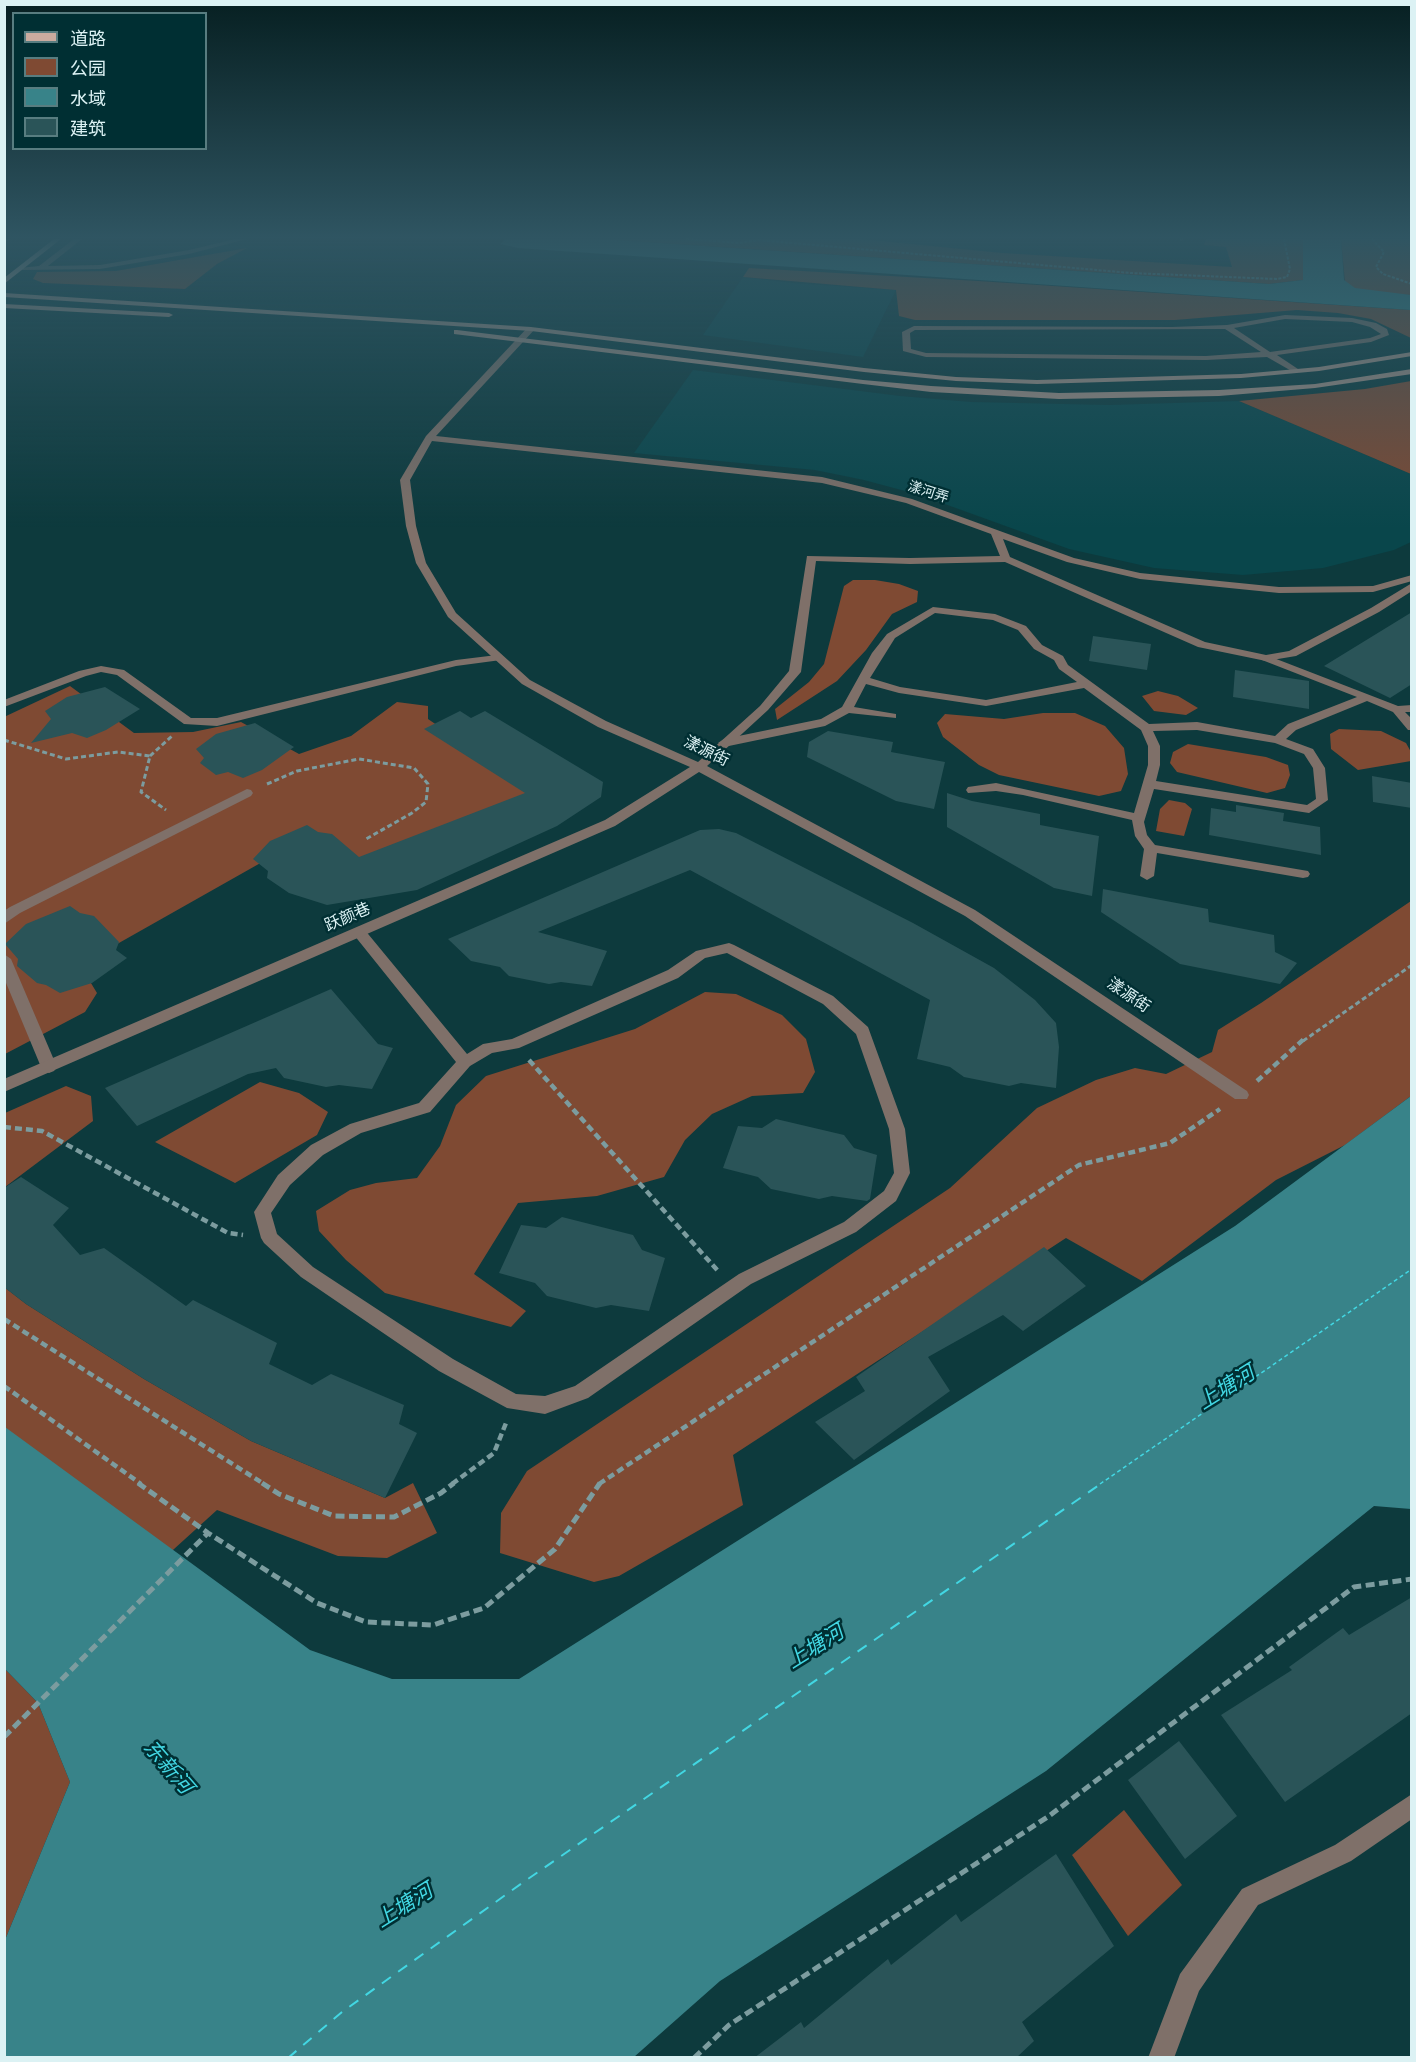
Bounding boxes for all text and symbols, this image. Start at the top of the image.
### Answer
legend [12,12,207,150]
text: 道路 [70,27,106,51]
text: 公园 [70,57,106,81]
text: 水域 [70,87,106,111]
text: 建筑 [70,117,106,141]
street label: 漾河弄 [905,479,951,507]
street label: 漾源街 [680,733,732,771]
street label: 跃颜巷 [322,900,374,936]
street label: 漾源街 [1103,975,1153,1017]
water label: 上塘河 [1194,1362,1260,1416]
water label: 上塘河 [783,1621,849,1675]
water label: 东新河 [137,1736,197,1800]
water label: 上塘河 [372,1880,438,1934]

